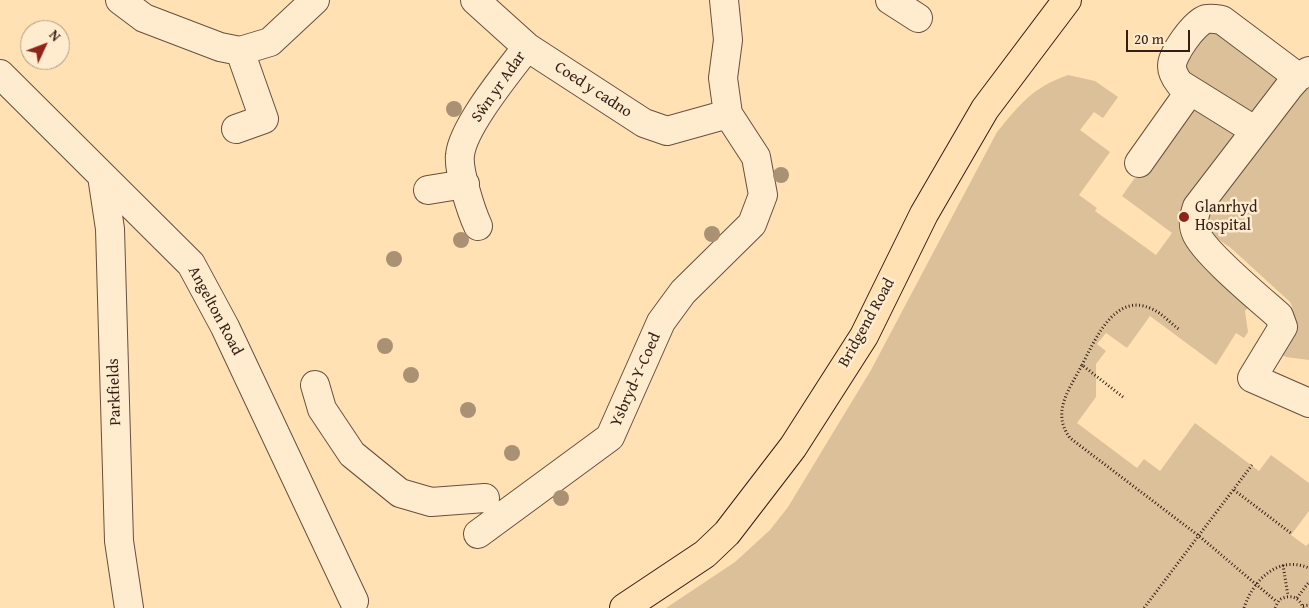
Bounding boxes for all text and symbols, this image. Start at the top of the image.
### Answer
north arrow [20,20,70,70]
scale bar [1129,20,1193,52]
text: N [45,25,66,46]
text: 20 m [1134,28,1164,49]
street label: Sŵn yr Adar [468,48,530,126]
street label: Coed y cadno [551,58,635,122]
place label: Glanrhyd Hospital [1195,198,1258,236]
marker: Glanrhyd Hospital [1177,210,1191,224]
street label: Angelton Road [183,263,247,359]
street label: Bridgend Road [835,275,899,371]
street label: Ysbryd-Y-Coed [607,330,665,430]
street label: Parkfields [104,358,126,426]

